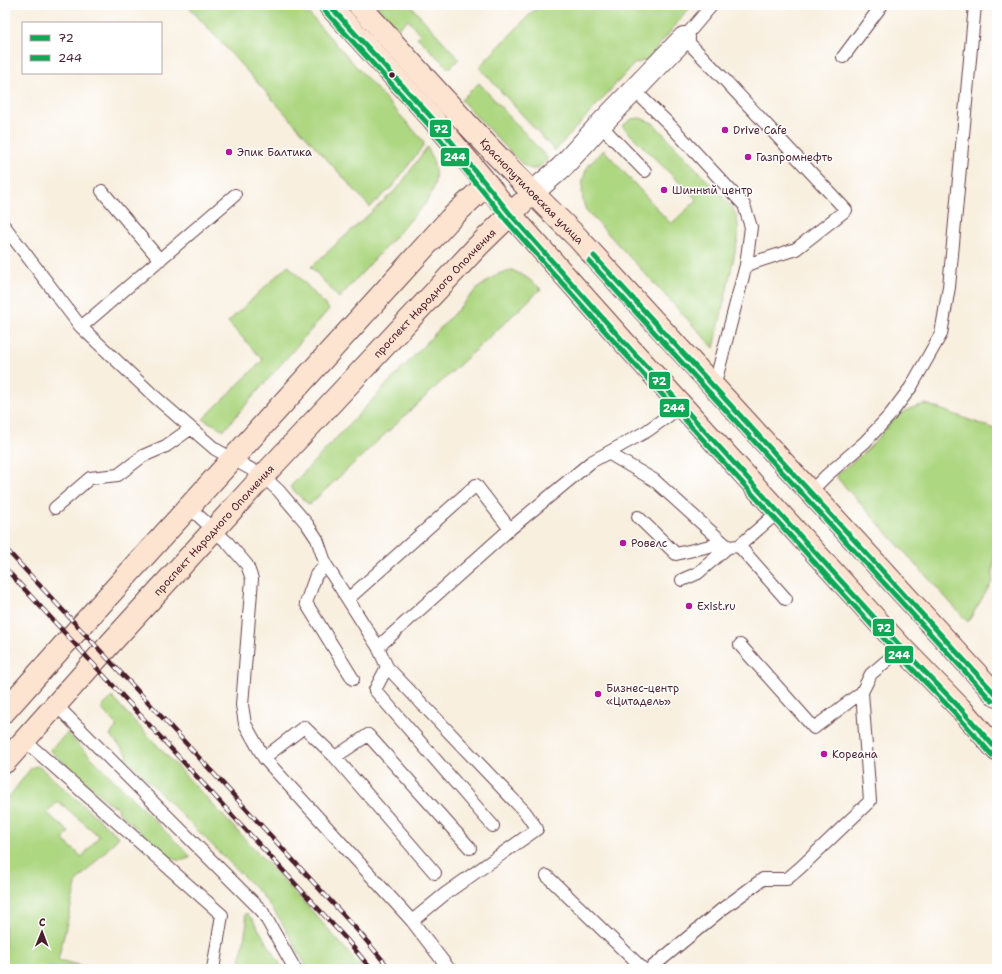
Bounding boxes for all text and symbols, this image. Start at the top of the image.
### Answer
legend [22,22,162,74]
text: 72 [58,30,74,46]
text: 244 [58,50,82,66]
unlabelled marker [387,70,397,80]
line badge: 72 [429,119,452,138]
text: 72 [434,122,449,137]
place label: Drive Cafe [733,123,787,138]
marker: Drive Cafe [720,125,730,135]
street label: Краснопутиловская улица [476,135,587,248]
place label: Эпик Балтика [237,145,312,160]
marker: Эпик Балтика [224,147,234,157]
line badge: 244 [440,147,470,167]
text: 244 [444,150,467,165]
place label: Газпромнефть [756,150,833,165]
marker: Газпромнефть [743,152,753,162]
place label: Шинный центр [672,183,753,198]
marker: Шинный центр [659,185,669,195]
street label: проспект Народного Ополчения [370,225,500,361]
line badge: 72 [648,371,671,390]
text: 72 [652,374,667,389]
line badge: 244 [659,398,690,418]
text: 244 [663,401,686,416]
street label: проспект Народного Ополчения [150,462,278,599]
place label: Ровелс [631,536,668,551]
marker: Ровелс [618,538,628,548]
place label: Exist.ru [697,599,736,614]
marker: Exist.ru [684,601,694,611]
line badge: 72 [872,618,895,637]
text: 72 [877,621,892,636]
line badge: 244 [884,645,914,664]
text: 244 [888,648,911,663]
place label: Бизнес-центр «Цитадель» [606,681,679,709]
marker: Бизнес-центр «Цитадель» [593,689,603,699]
place label: Кореана [832,747,878,762]
marker: Кореана [819,749,829,759]
north arrow [22,912,62,952]
text: С [39,915,46,930]

